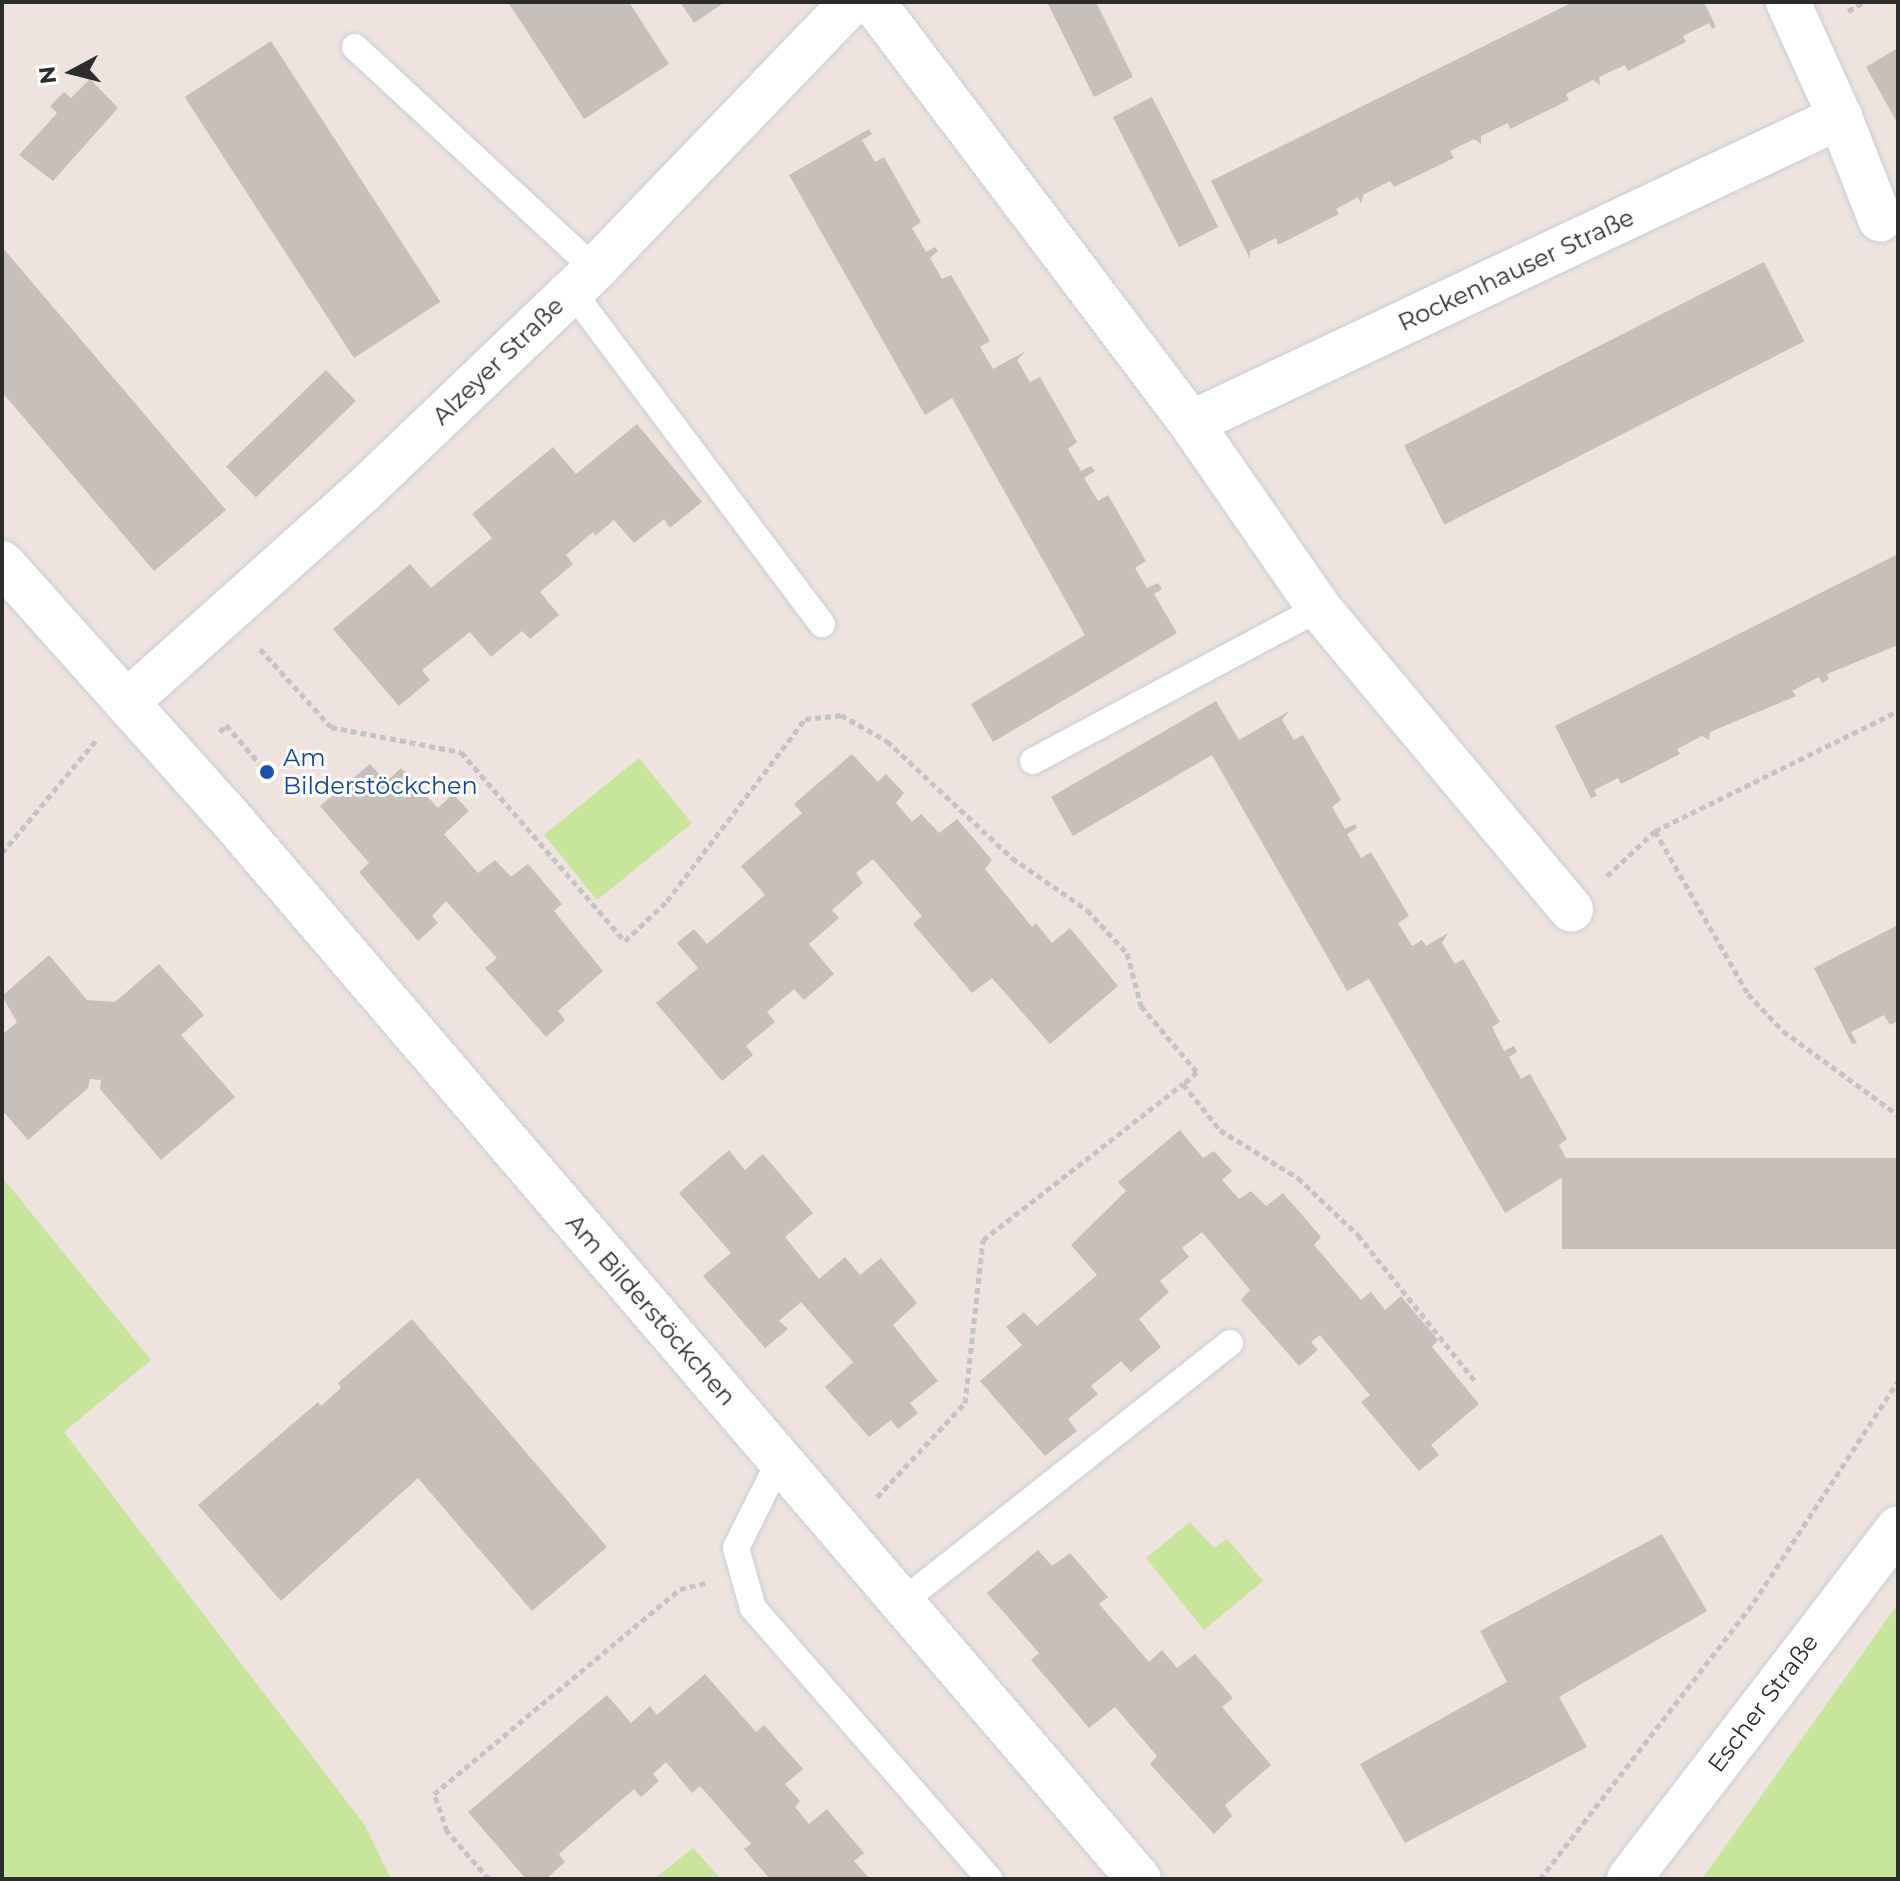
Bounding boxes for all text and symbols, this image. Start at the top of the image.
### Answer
north arrow [32,32,112,112]
text: N [33,65,62,85]
street label: Rockenhauser Straße [1394,203,1638,337]
street label: Alzeyer Straße [427,291,569,431]
place label: Am Bilderstöckchen [283,744,478,800]
marker: Am Bilderstöckchen [258,763,276,781]
street label: Am Bilderstöckchen [560,1209,742,1411]
street label: Escher Straße [1702,1628,1824,1778]

